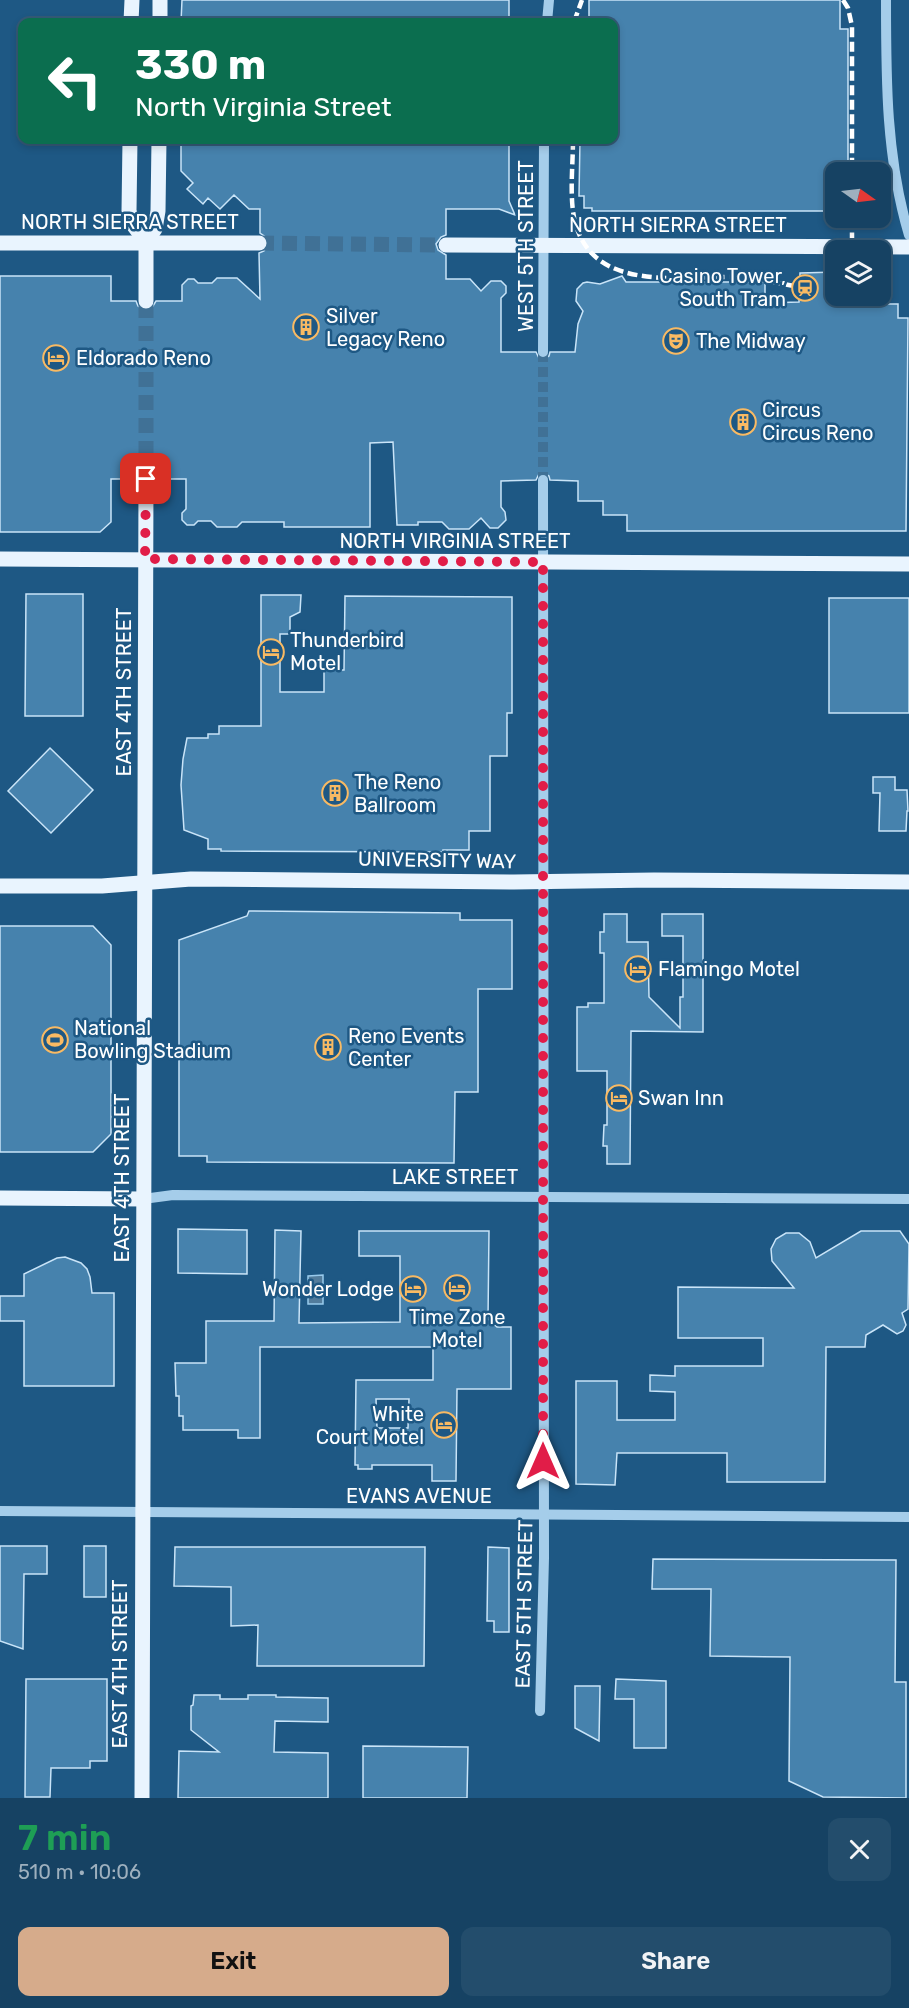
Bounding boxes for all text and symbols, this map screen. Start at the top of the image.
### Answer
text: 330 m [135,40,266,90]
icon: left [36,42,114,120]
text: North Virginia Street [135,91,392,123]
street label: WEST 5TH STREET [514,160,538,332]
north arrow [825,162,891,228]
map controls [825,162,891,306]
street label: NORTH SIERRA STREET [21,210,239,234]
street label: NORTH SIERRA STREET [569,213,787,237]
button: layers [825,240,891,306]
place label: Casino Tower, South Tram [659,264,786,311]
station icon: Casino Tower, South Tram [790,273,820,303]
place label: Silver Legacy Reno [326,304,445,351]
building icon: Silver Legacy Reno [291,312,321,342]
theatre icon: The Midway [661,326,691,356]
place label: The Midway [696,329,806,353]
hotel icon: Eldorado Reno [41,343,71,373]
place label: Eldorado Reno [76,346,211,370]
place label: Circus Circus Reno [762,398,874,445]
building icon: Circus Circus Reno [728,407,758,437]
pin [120,453,171,504]
icon: arrive [129,462,162,495]
street label: NORTH VIRGINIA STREET [339,529,571,553]
street label: EAST 4TH STREET [112,607,136,777]
place label: Thunderbird Motel [290,628,404,675]
hotel icon: Thunderbird Motel [256,637,286,667]
place label: The Reno Ballroom [354,770,441,817]
building icon: The Reno Ballroom [320,778,350,808]
street label: UNIVERSITY WAY [358,847,517,873]
hotel icon: Flamingo Motel [623,954,653,984]
place label: Flamingo Motel [658,957,800,981]
place label: National Bowling Stadium [74,1016,231,1063]
place label: Reno Events Center [348,1024,464,1071]
sports icon: National Bowling Stadium [40,1025,70,1055]
building icon: Reno Events Center [313,1032,343,1062]
hotel icon: Swan Inn [604,1083,634,1113]
place label: Swan Inn [638,1086,724,1110]
street label: EAST 4TH STREET [110,1093,134,1263]
street label: LAKE STREET [392,1165,519,1189]
hotel icon: Time Zone Motel [442,1273,472,1303]
hotel icon: Wonder Lodge [398,1274,428,1304]
place label: Wonder Lodge [262,1277,394,1301]
place label: Time Zone Motel [409,1305,505,1352]
place label: White Court Motel [316,1402,424,1449]
hotel icon: White Court Motel [429,1410,459,1440]
position arrow [511,1429,575,1493]
street label: EVANS AVENUE [346,1484,492,1508]
street label: EAST 5TH STREET [511,1519,537,1689]
street label: EAST 4TH STREET [108,1579,132,1749]
text: 7 min [18,1816,111,1859]
button: close [828,1818,891,1881]
text: 510 m · 10:06 [18,1860,141,1884]
button: Exit [18,1927,449,1996]
button: Share [461,1927,891,1996]

